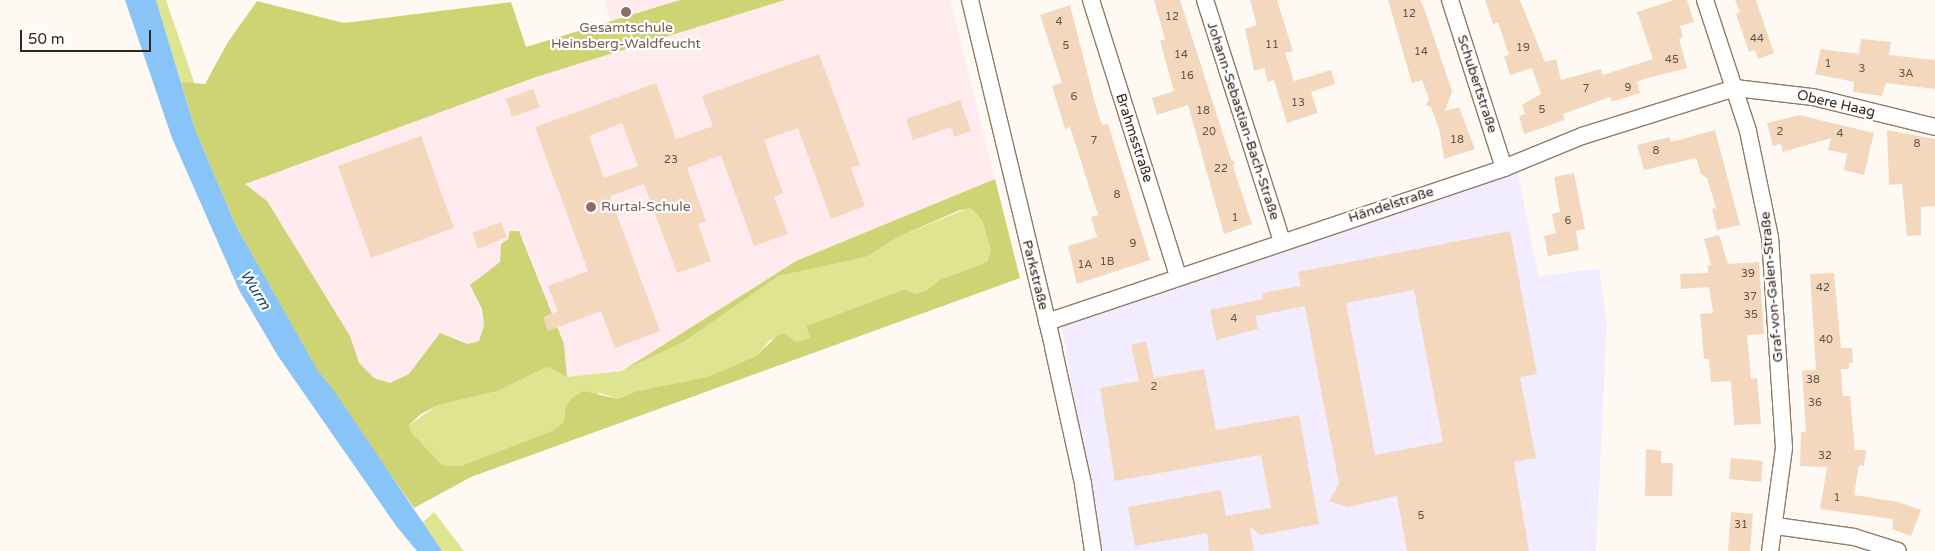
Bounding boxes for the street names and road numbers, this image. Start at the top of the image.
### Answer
street label: Johann-Sebastian-Bach-Straße [1203,20,1283,222]
street label: Schubertstraße [1453,33,1501,135]
street label: Obere Haag [1795,87,1877,121]
street label: Brahmsstraße [1112,91,1156,185]
street label: Händelstraße [1346,183,1436,227]
street label: Graf-von-Galen-Straße [1757,211,1787,363]
street label: Parkstraße [1018,238,1052,312]

